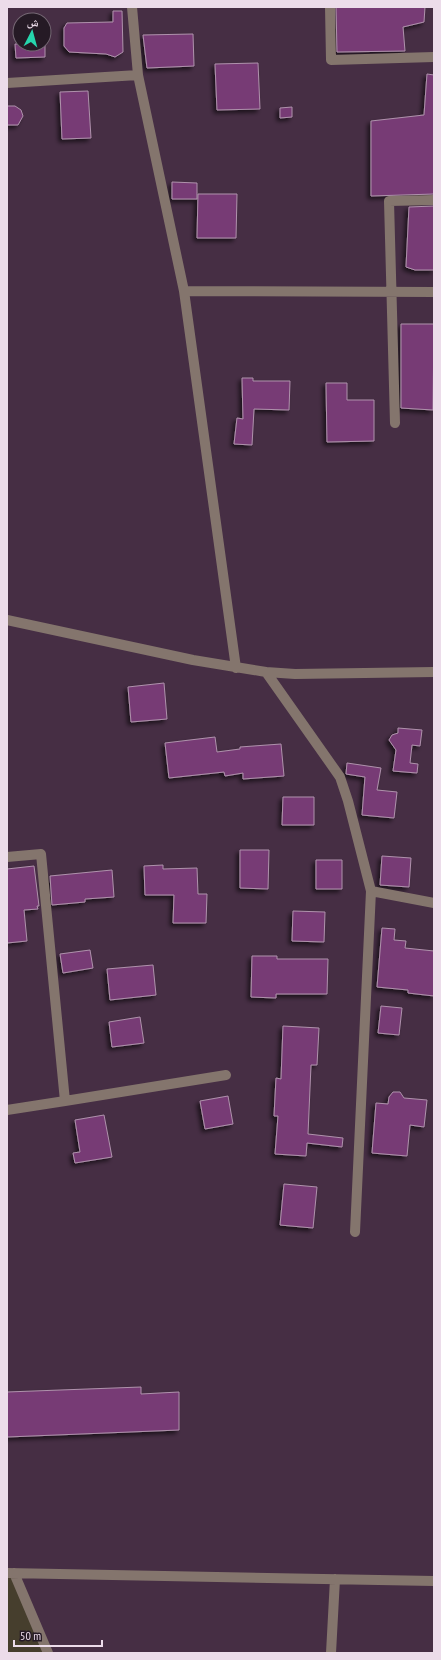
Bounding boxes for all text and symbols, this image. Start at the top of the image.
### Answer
north arrow [12,12,52,52]
text: ش [26,14,40,31]
scale bar [14,1622,102,1648]
text: 50 m [20,1628,41,1643]

